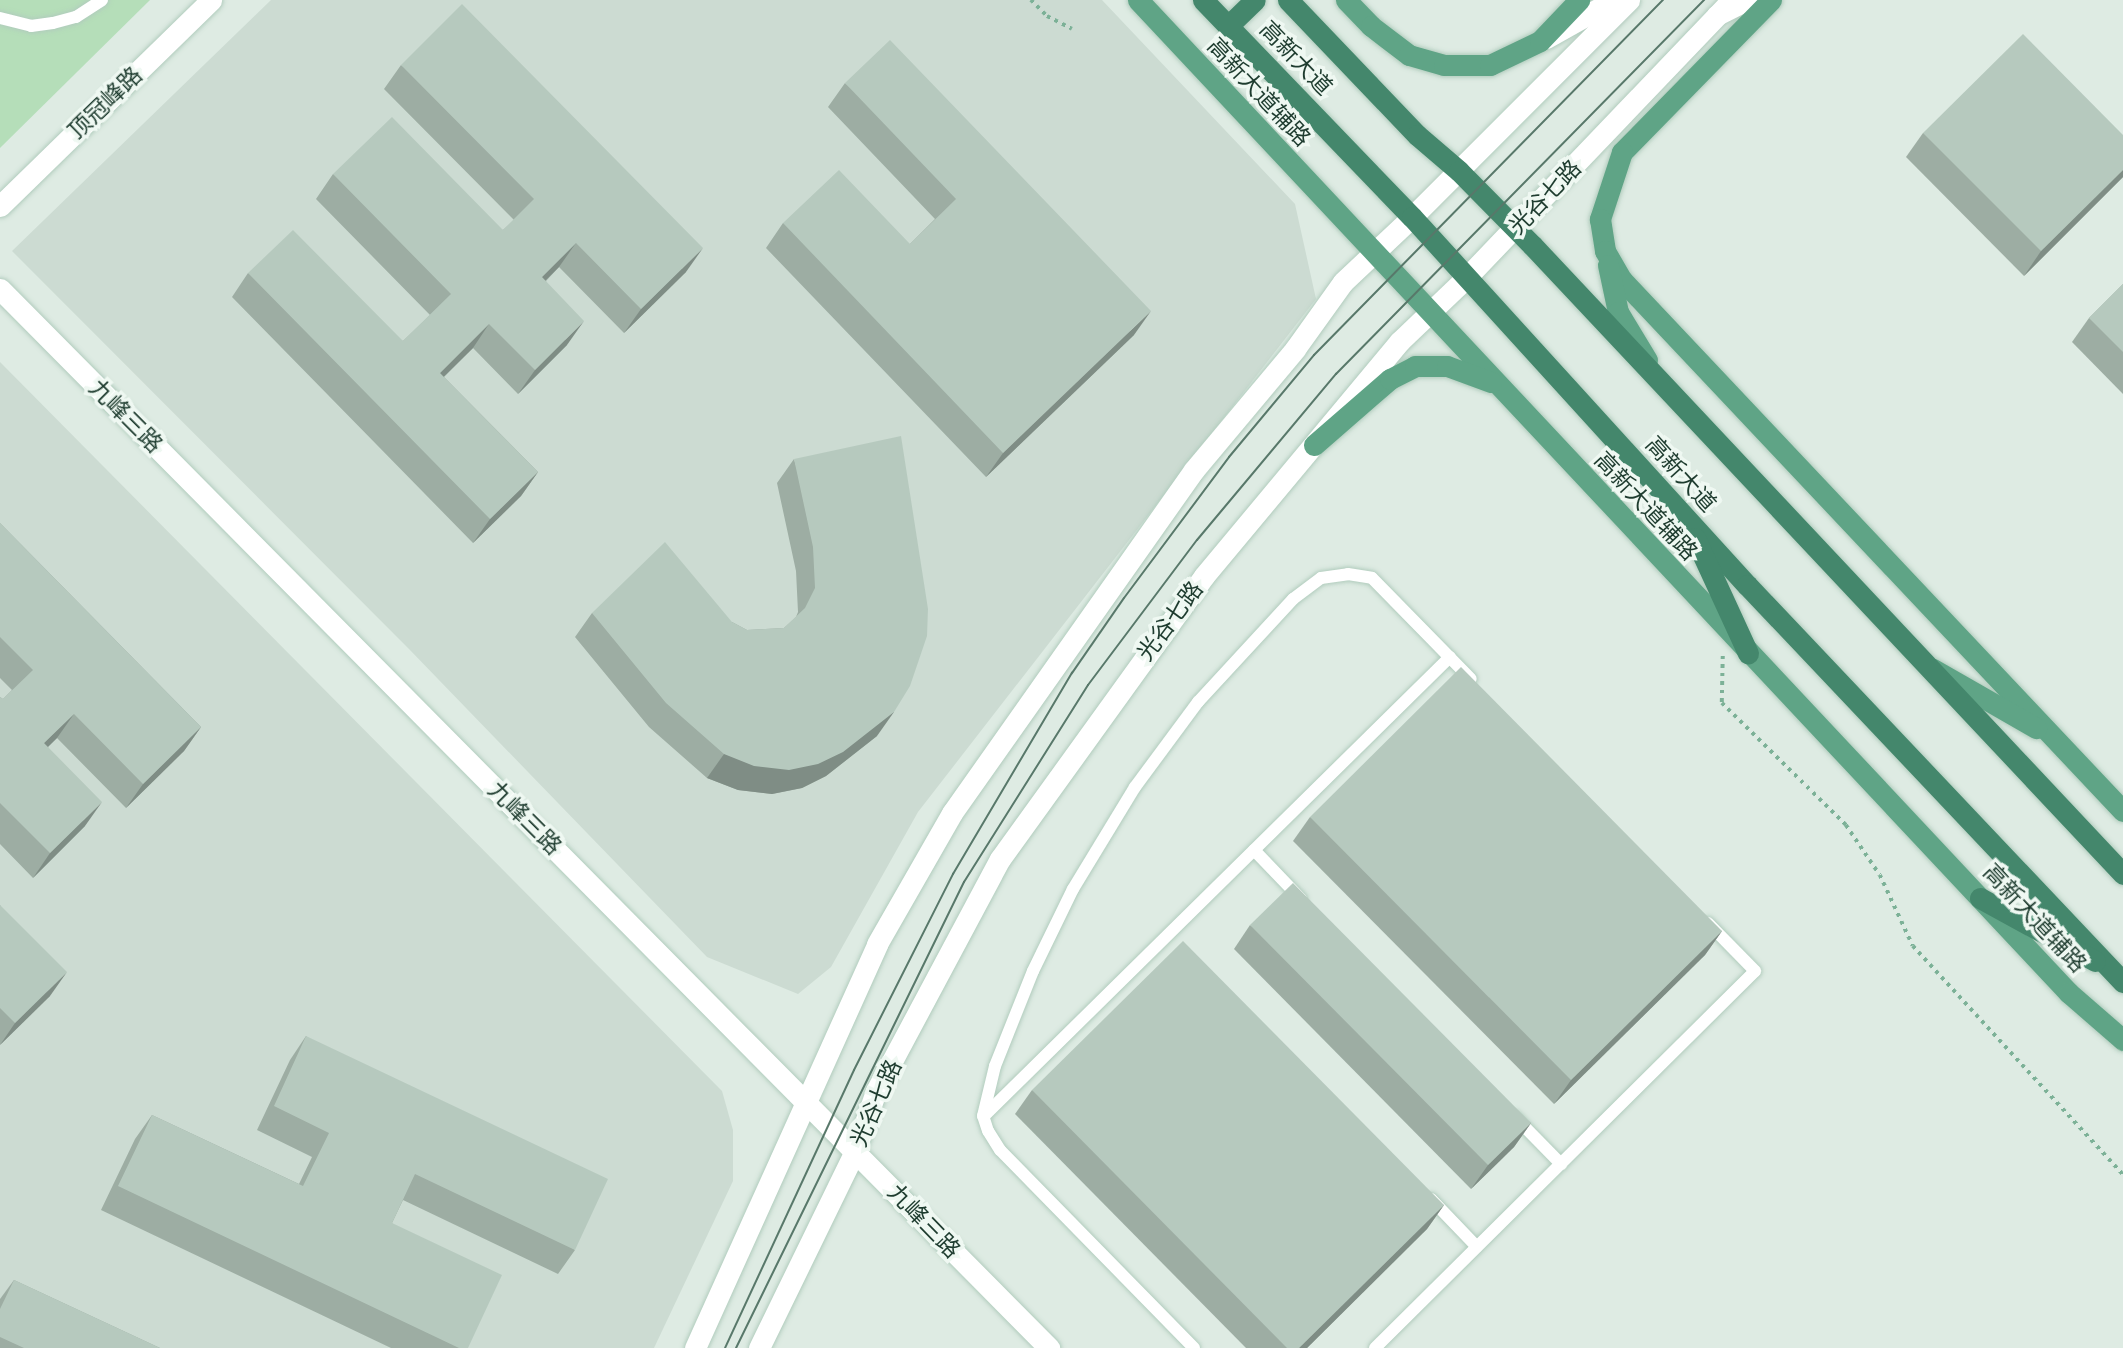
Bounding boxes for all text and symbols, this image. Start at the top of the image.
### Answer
street label: 高新大道 [1254,15,1338,101]
street label: 高新大道辅路 [1202,32,1316,152]
street label: 顶冠峰路 [62,61,148,145]
street label: 光谷七路 [1503,154,1587,240]
street label: 九峰三路 [84,374,168,458]
street label: 高新大道 [1640,431,1722,517]
street label: 高新大道辅路 [1589,446,1703,566]
street label: 光谷七路 [1131,576,1209,666]
street label: 九峰三路 [483,776,567,860]
street label: 高新大道辅路 [1978,858,2092,978]
street label: 光谷七路 [845,1055,907,1151]
street label: 九峰三路 [882,1178,966,1264]

